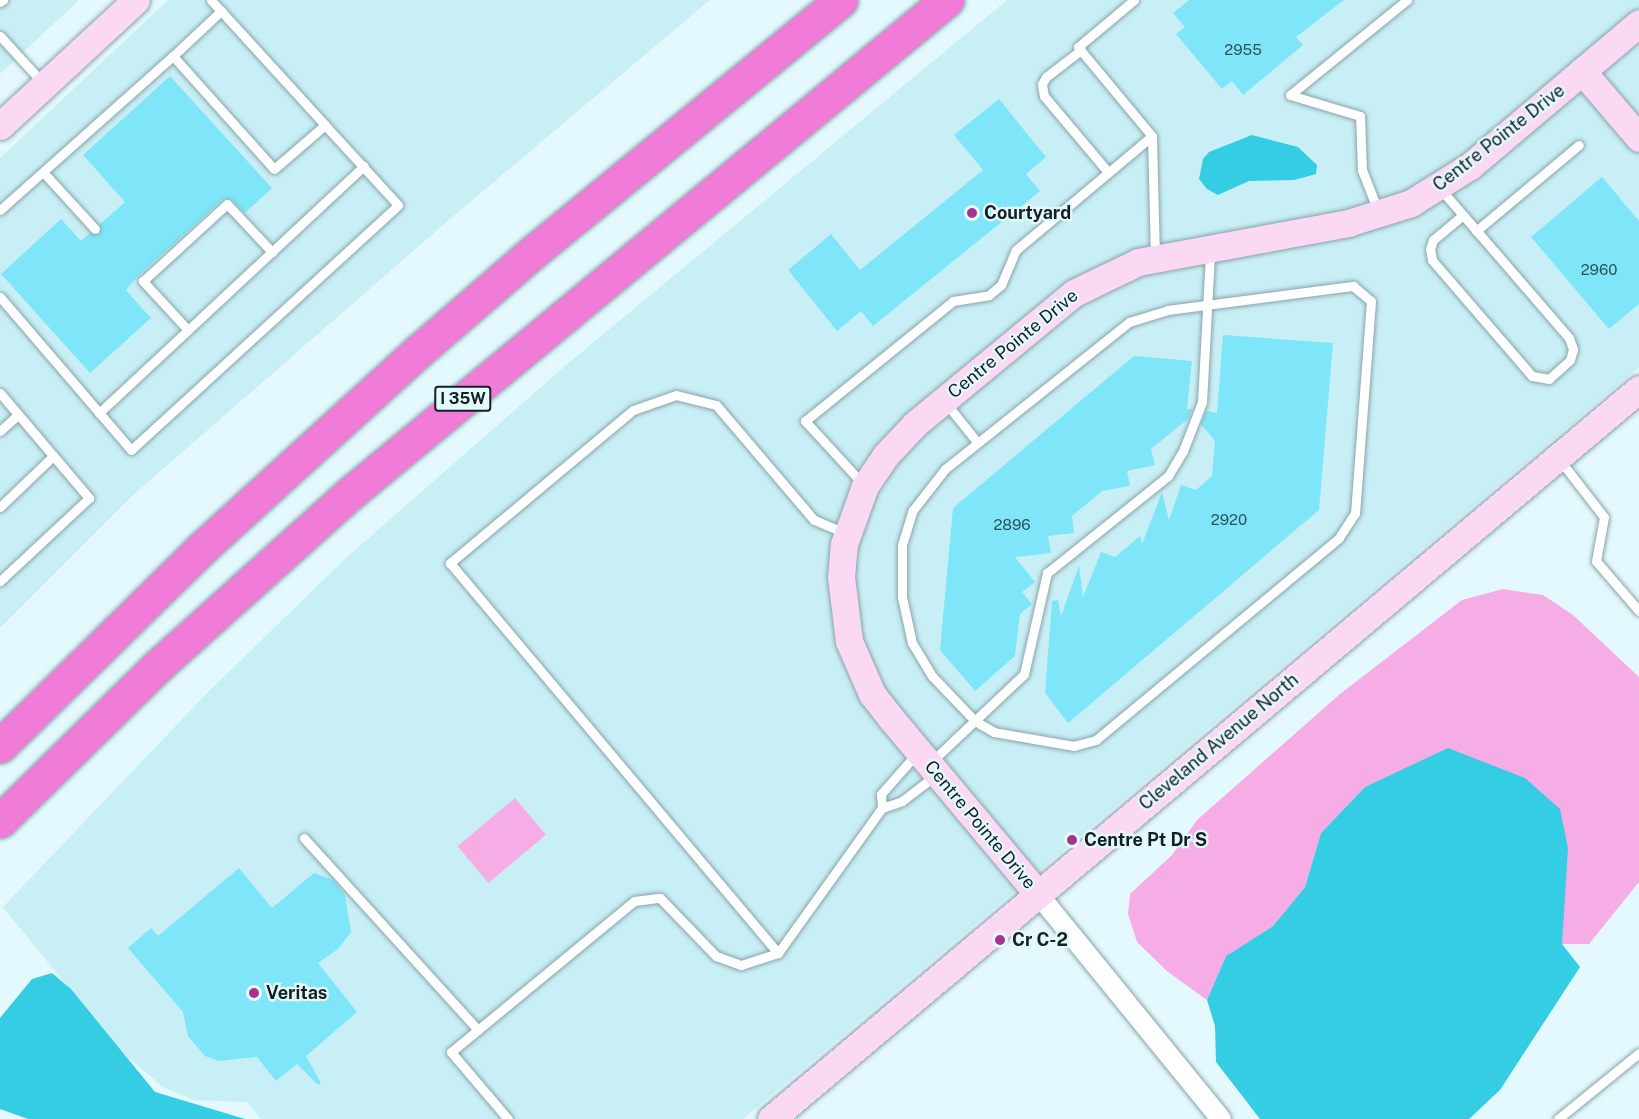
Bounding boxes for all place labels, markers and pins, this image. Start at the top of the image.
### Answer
place label: Courtyard [984,202,1071,224]
marker: Courtyard [965,206,979,220]
place label: Centre Pt Dr S [1084,829,1207,851]
marker: Centre Pt Dr S [1065,833,1079,847]
place label: Cr C-2 [1012,929,1068,951]
marker: Cr C-2 [993,933,1007,947]
place label: Veritas [266,982,327,1004]
marker: Veritas [247,986,261,1000]

